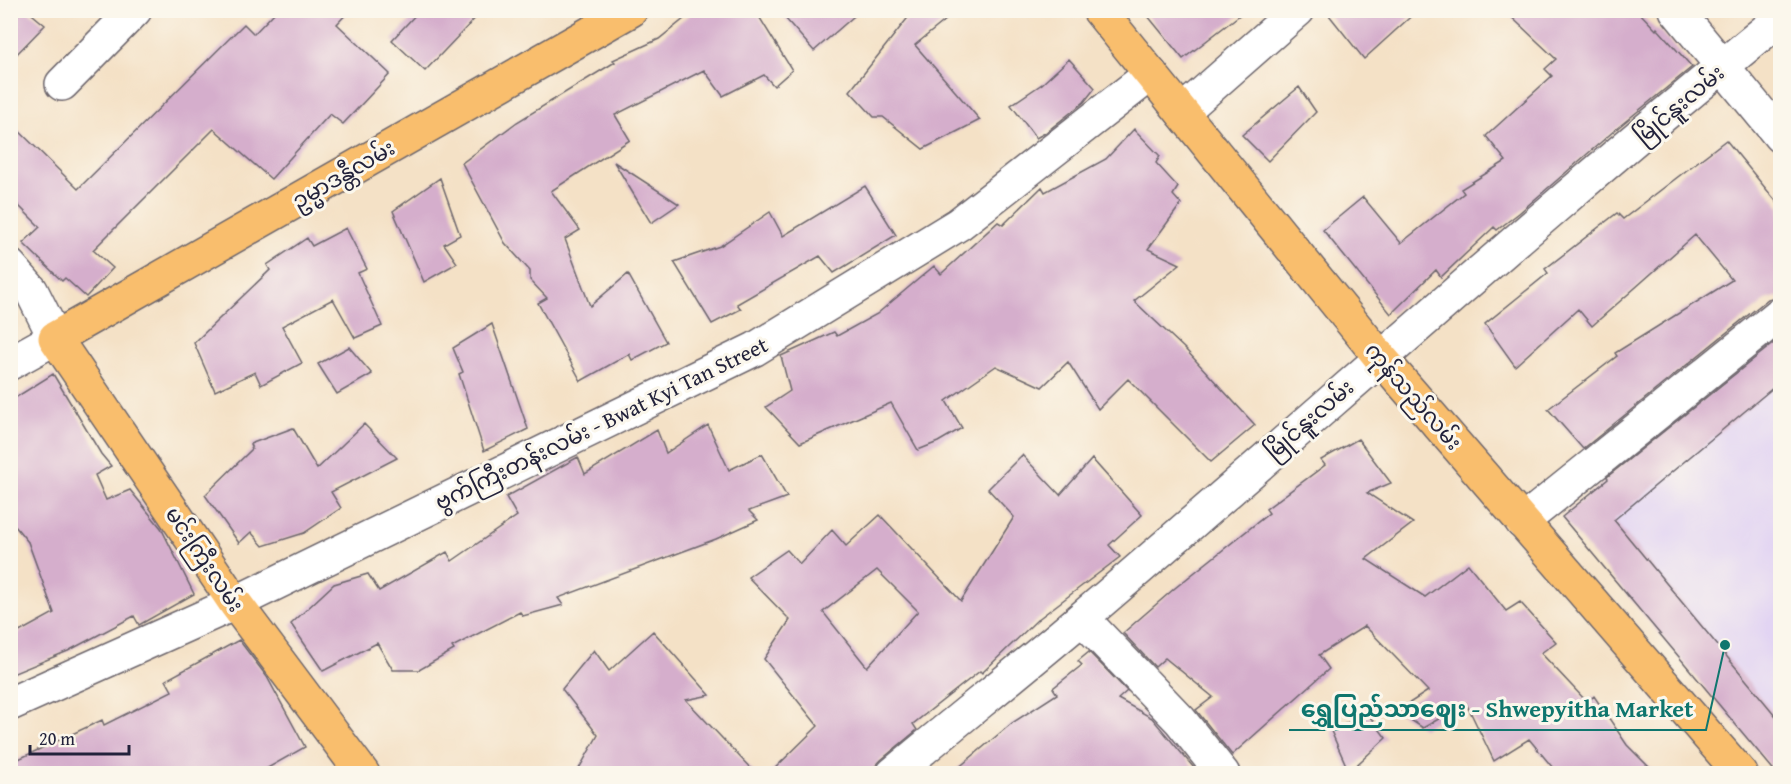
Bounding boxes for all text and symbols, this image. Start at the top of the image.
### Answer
street label: မြိုင်နူးလမ်း [1627,57,1732,153]
street label: ဥမ္မာဒန္တီလမ်း [285,131,402,219]
street label: ဗွက်ကြီးတန်းလမ်း - Bwat Kyi Tan Street [429,328,774,520]
street label: ကုန်သည်လမ်း [1357,335,1470,458]
street label: မြိုင်နူးလမ်း [1257,371,1362,468]
street label: မင်းကြီးလမ်း [156,500,252,619]
callout: ရွှေပြည်သာဈေး - Shwepyitha Market [1289,688,1706,730]
text: ရွှေပြည်သာဈေး - Shwepyitha Market [1301,691,1693,728]
scale bar [30,718,129,756]
text: 20 m [39,725,75,752]

